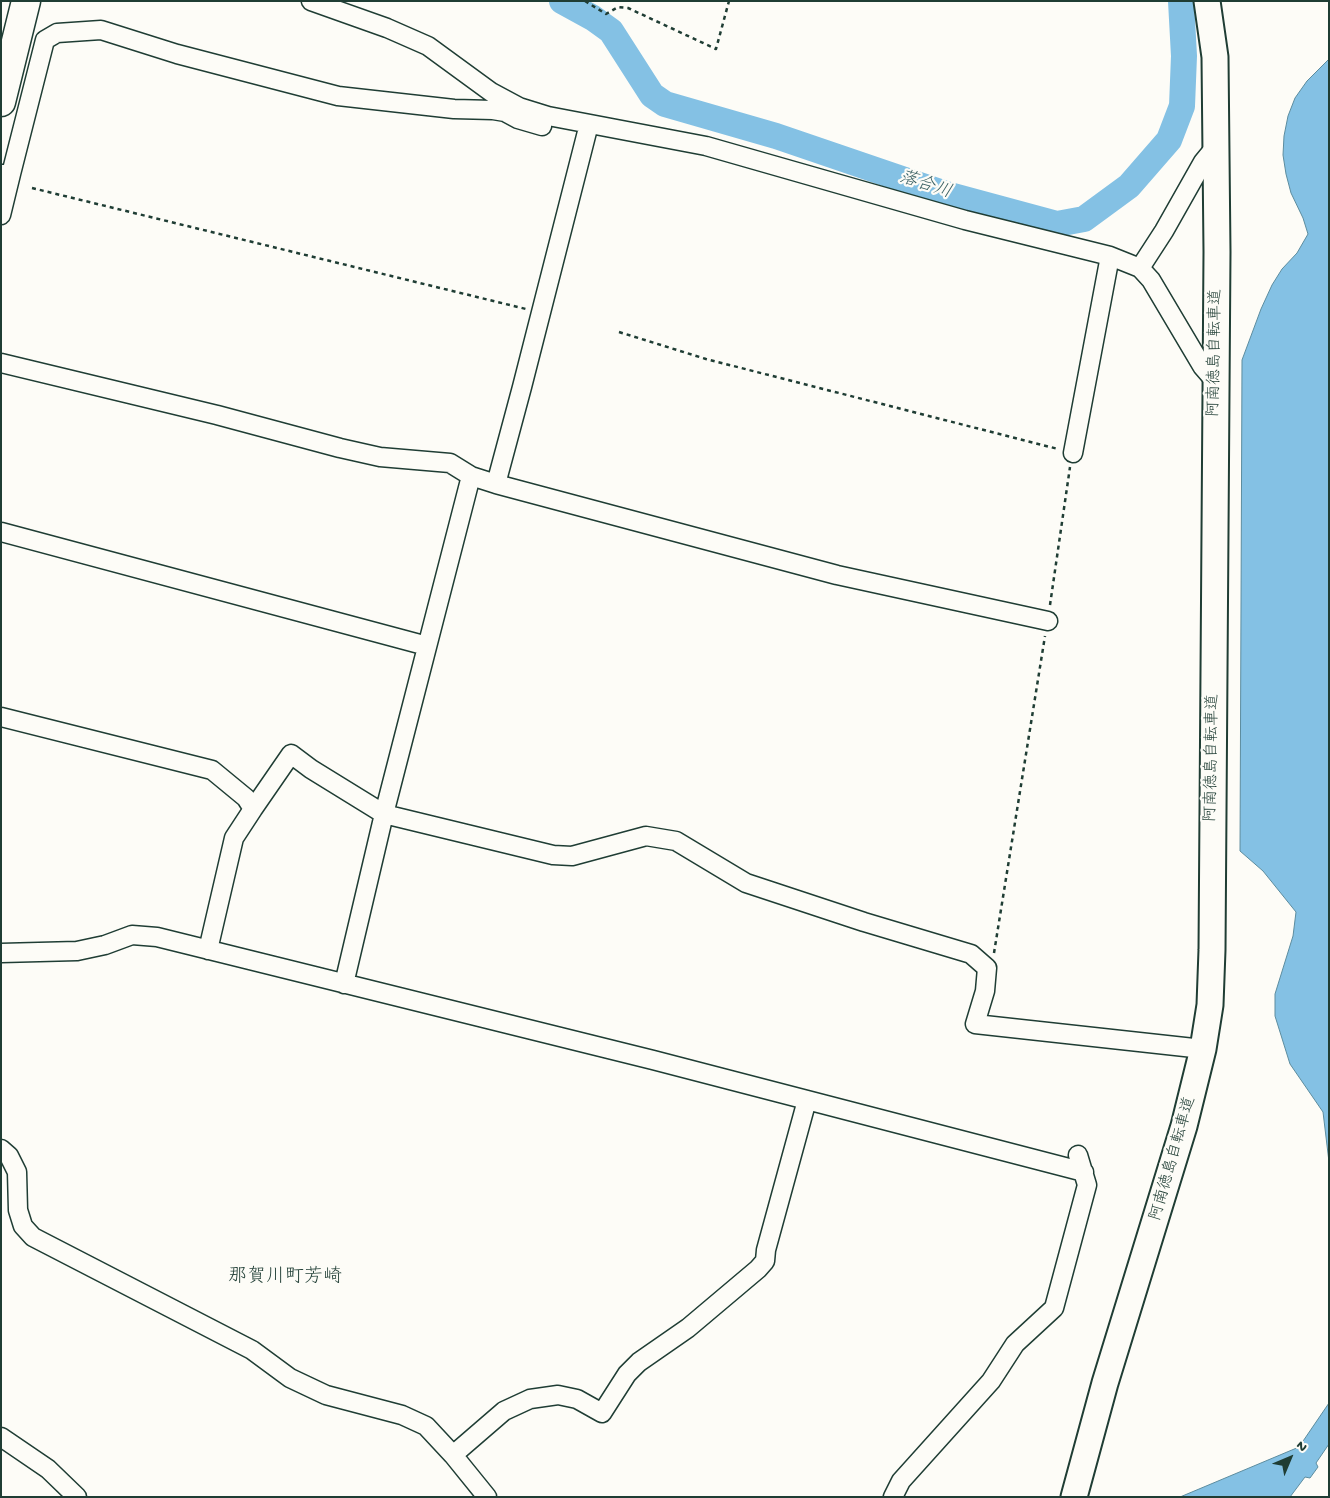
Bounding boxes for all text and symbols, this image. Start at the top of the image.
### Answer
water label: 落合川 [896,167,954,205]
street label: 阿南徳島自転車道 [1205,289,1227,417]
street label: 阿南徳島自転車道 [1202,694,1224,822]
street label: 阿南徳島自転車道 [1147,1095,1201,1223]
district label: 那賀川町芳崎 [228,1267,342,1289]
north arrow [1265,1433,1315,1483]
text: N [1292,1438,1310,1456]

